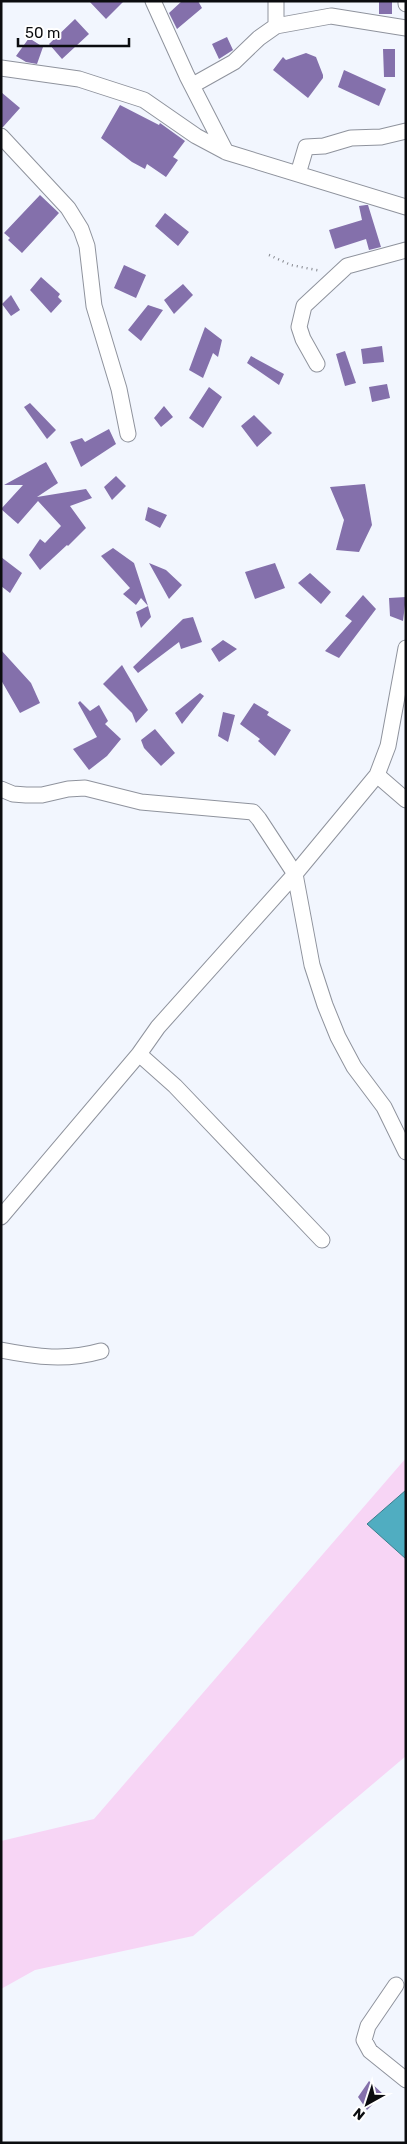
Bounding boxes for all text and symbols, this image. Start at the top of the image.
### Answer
scale bar [18,15,129,47]
text: 50 m [25,24,60,42]
north arrow [342,2079,392,2129]
text: N [350,2104,368,2123]

